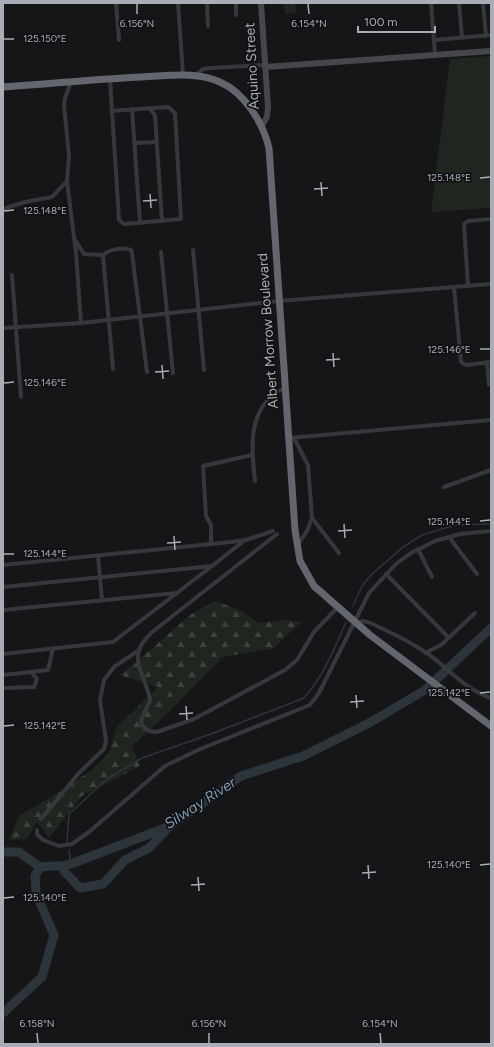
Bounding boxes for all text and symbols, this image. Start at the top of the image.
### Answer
scale bar [358,8,435,34]
text: 100 m [364,15,398,29]
text: 6.156°N [120,17,154,30]
text: 6.154°N [291,17,327,30]
street label: Aquino Street [241,22,263,110]
text: 125.150°E [23,32,67,45]
text: 125.148°E [427,171,471,184]
text: 125.148°E [23,204,67,217]
street label: Albert Morrow Boulevard [254,253,282,409]
text: 125.146°E [427,343,471,356]
text: 125.146°E [23,376,67,389]
text: 125.144°E [427,515,471,528]
text: 125.144°E [23,547,67,560]
text: 125.142°E [427,686,471,699]
text: 125.142°E [23,719,67,732]
water label: Silway River [161,773,240,833]
text: 125.140°E [427,858,471,871]
text: 125.140°E [23,891,67,904]
text: 6.158°N [19,1017,55,1030]
text: 6.156°N [192,1017,226,1030]
text: 6.154°N [362,1017,398,1030]

